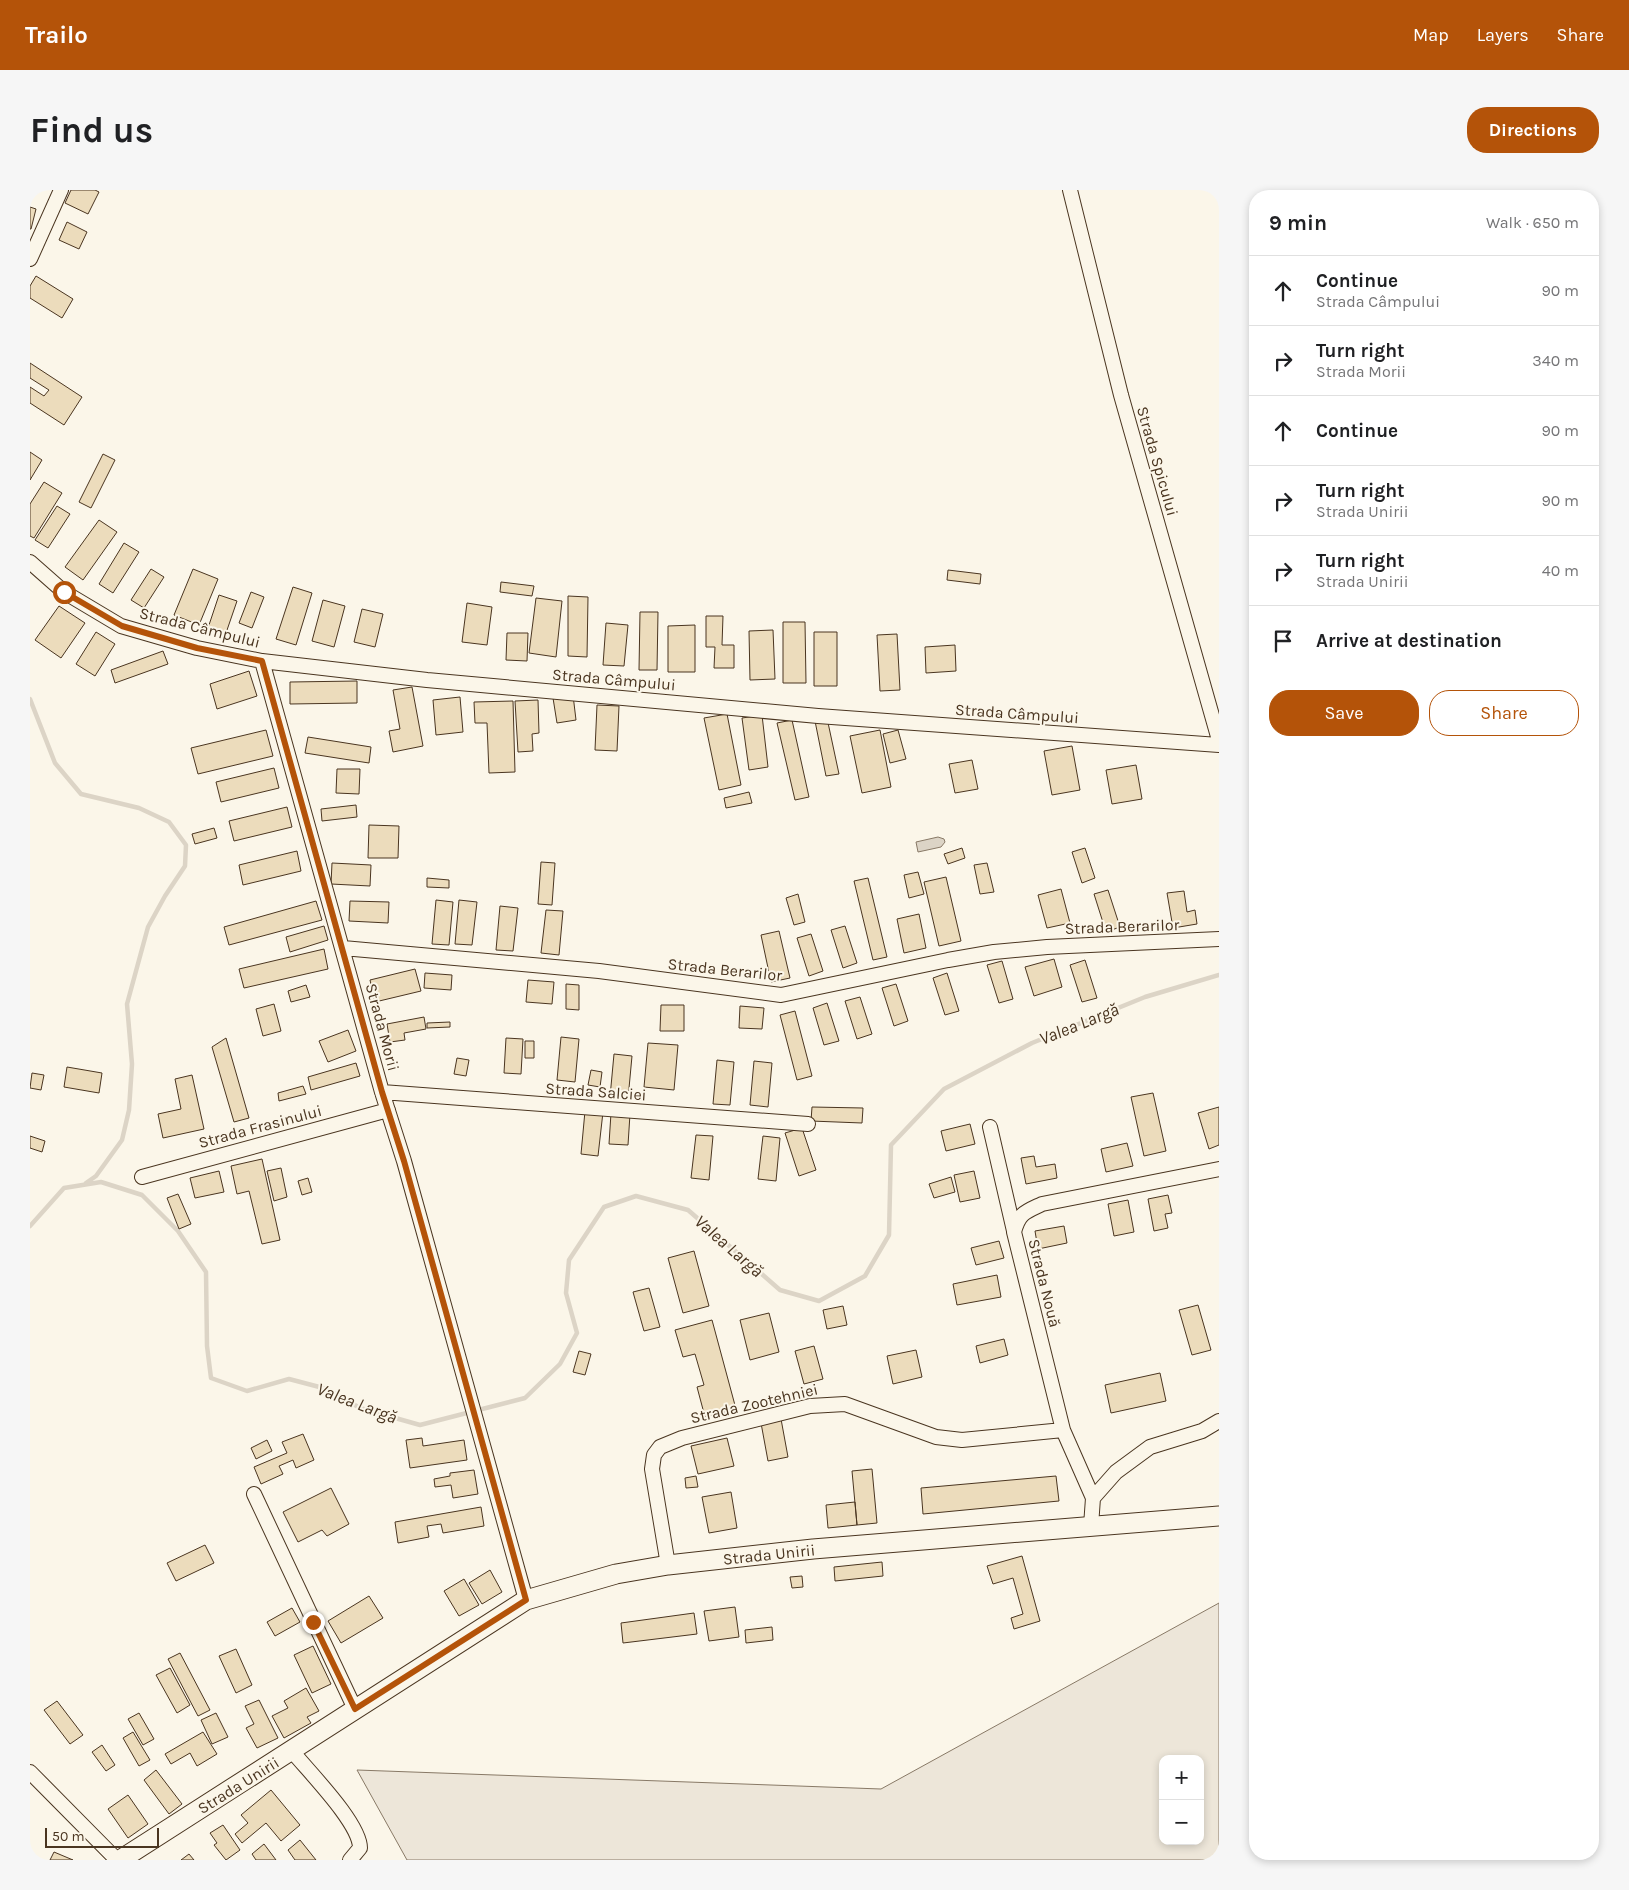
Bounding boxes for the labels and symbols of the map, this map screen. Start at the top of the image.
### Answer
street label: Strada Spicului [1133,404,1182,518]
route start [53,581,76,604]
street label: Strada Câmpului [137,603,262,652]
street label: Strada Câmpului [551,665,677,694]
street label: Strada Câmpului [954,700,1079,727]
street label: Strada Berarilor [1064,915,1180,938]
street label: Strada Berarilor [667,954,783,985]
street label: Strada Morii [362,981,403,1073]
water label: Valea Largă [1036,998,1122,1050]
street label: Strada Salciei [545,1078,647,1105]
street label: Strada Frasinului [196,1101,324,1152]
water label: Valea Largă [690,1210,768,1282]
street label: Strada Nouă [1024,1237,1065,1329]
water label: Valea Largă [314,1378,400,1428]
street label: Strada Zootehniei [688,1380,820,1427]
street label: Strada Unirii [722,1540,816,1569]
route end [302,1611,325,1634]
street label: Strada Unirii [194,1753,283,1818]
scale bar [45,1825,159,1848]

